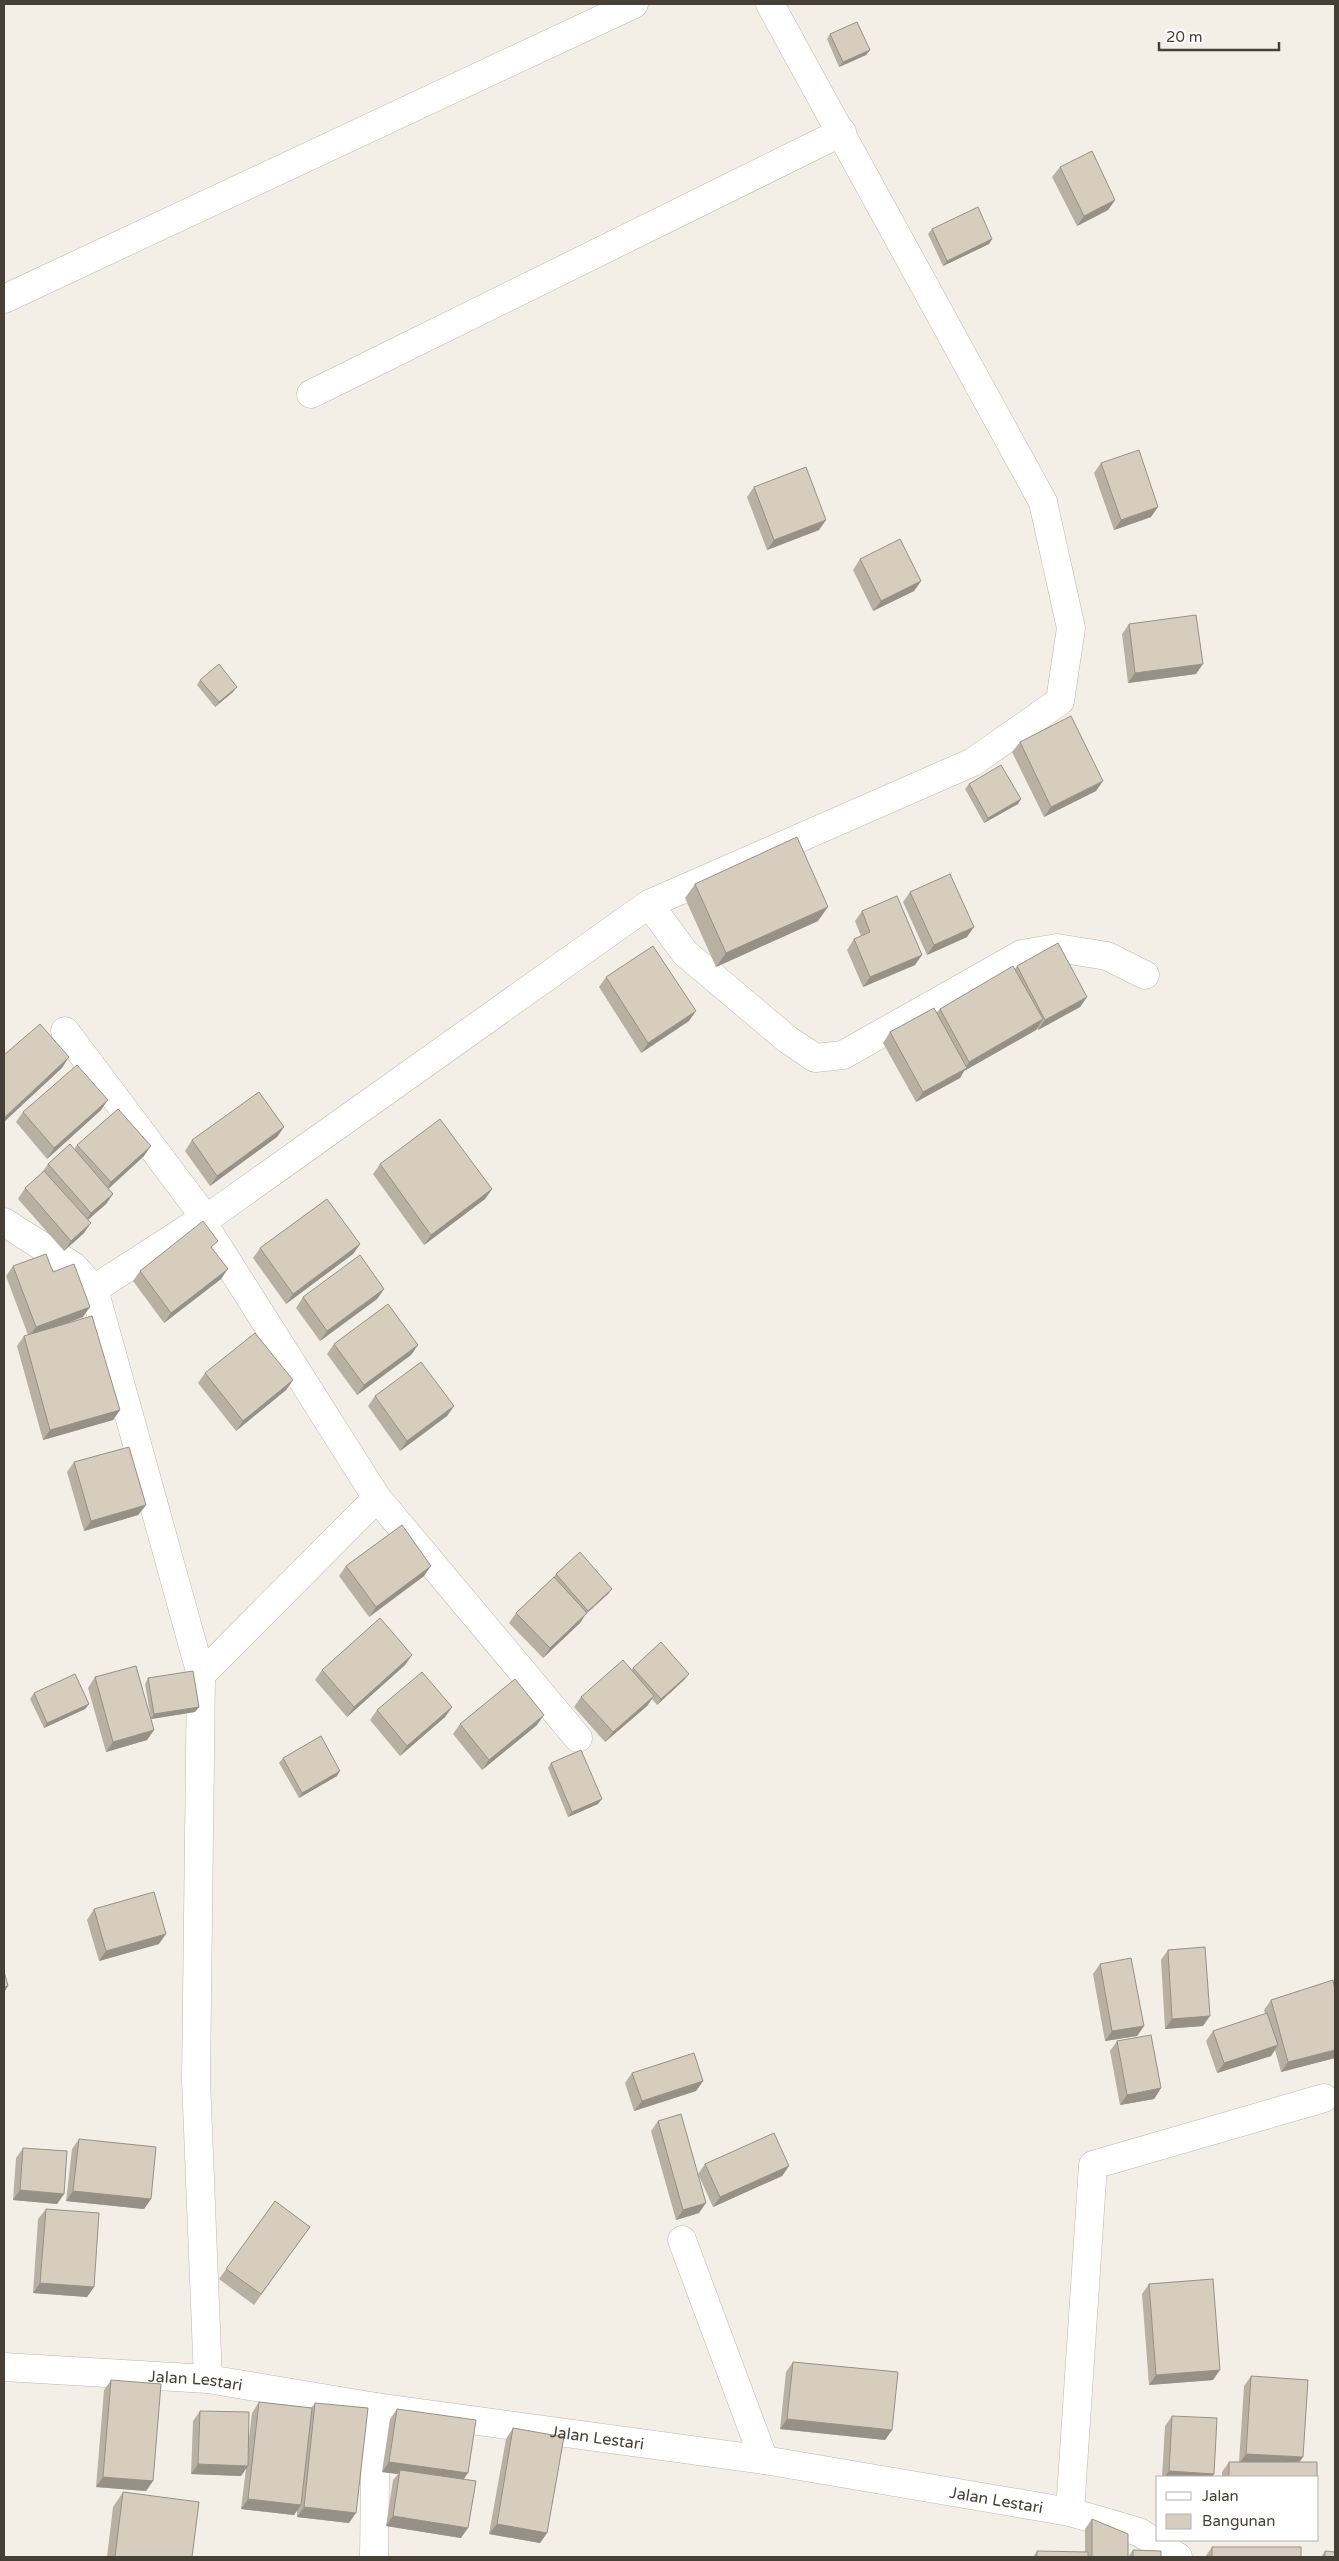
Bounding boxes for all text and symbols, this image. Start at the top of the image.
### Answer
scale bar [1159,20,1279,52]
text: 20 m [1166,28,1203,46]
street label: Jalan Lestari [148,2367,244,2396]
street label: Jalan Lestari [549,2422,645,2455]
legend [1156,2476,1319,2541]
street label: Jalan Lestari [948,2483,1045,2518]
text: Jalan [1202,2487,1239,2505]
text: Bangunan [1202,2512,1275,2530]

